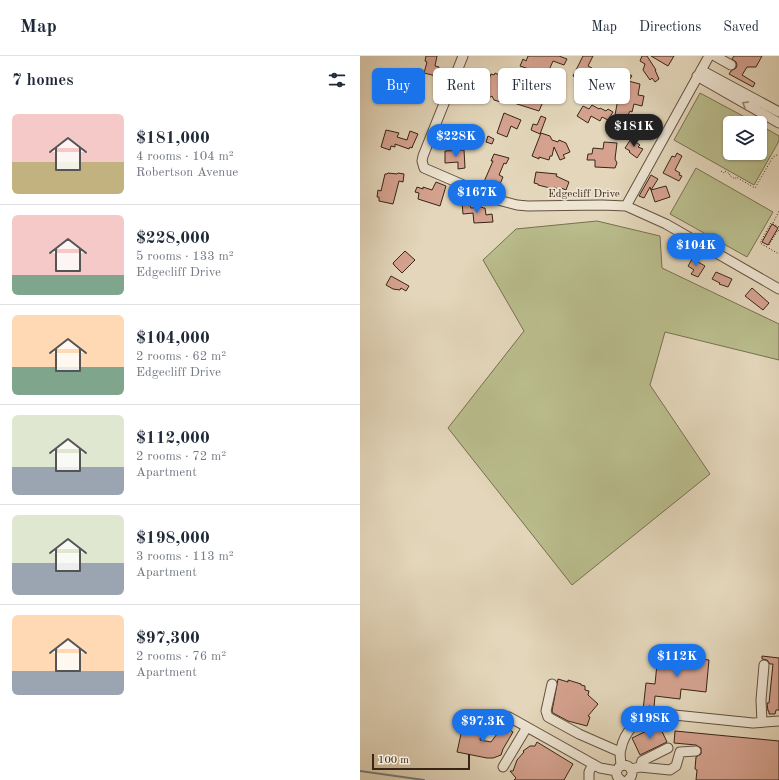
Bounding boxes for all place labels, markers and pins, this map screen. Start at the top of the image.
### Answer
pin: $181K [606,114,662,148]
pin: $228K [428,124,484,158]
pin: $167K [449,180,505,214]
pin: $104K [668,233,724,267]
pin: $112K [649,644,705,678]
pin: $198K [622,706,678,740]
pin: $97.3K [450,709,516,743]

